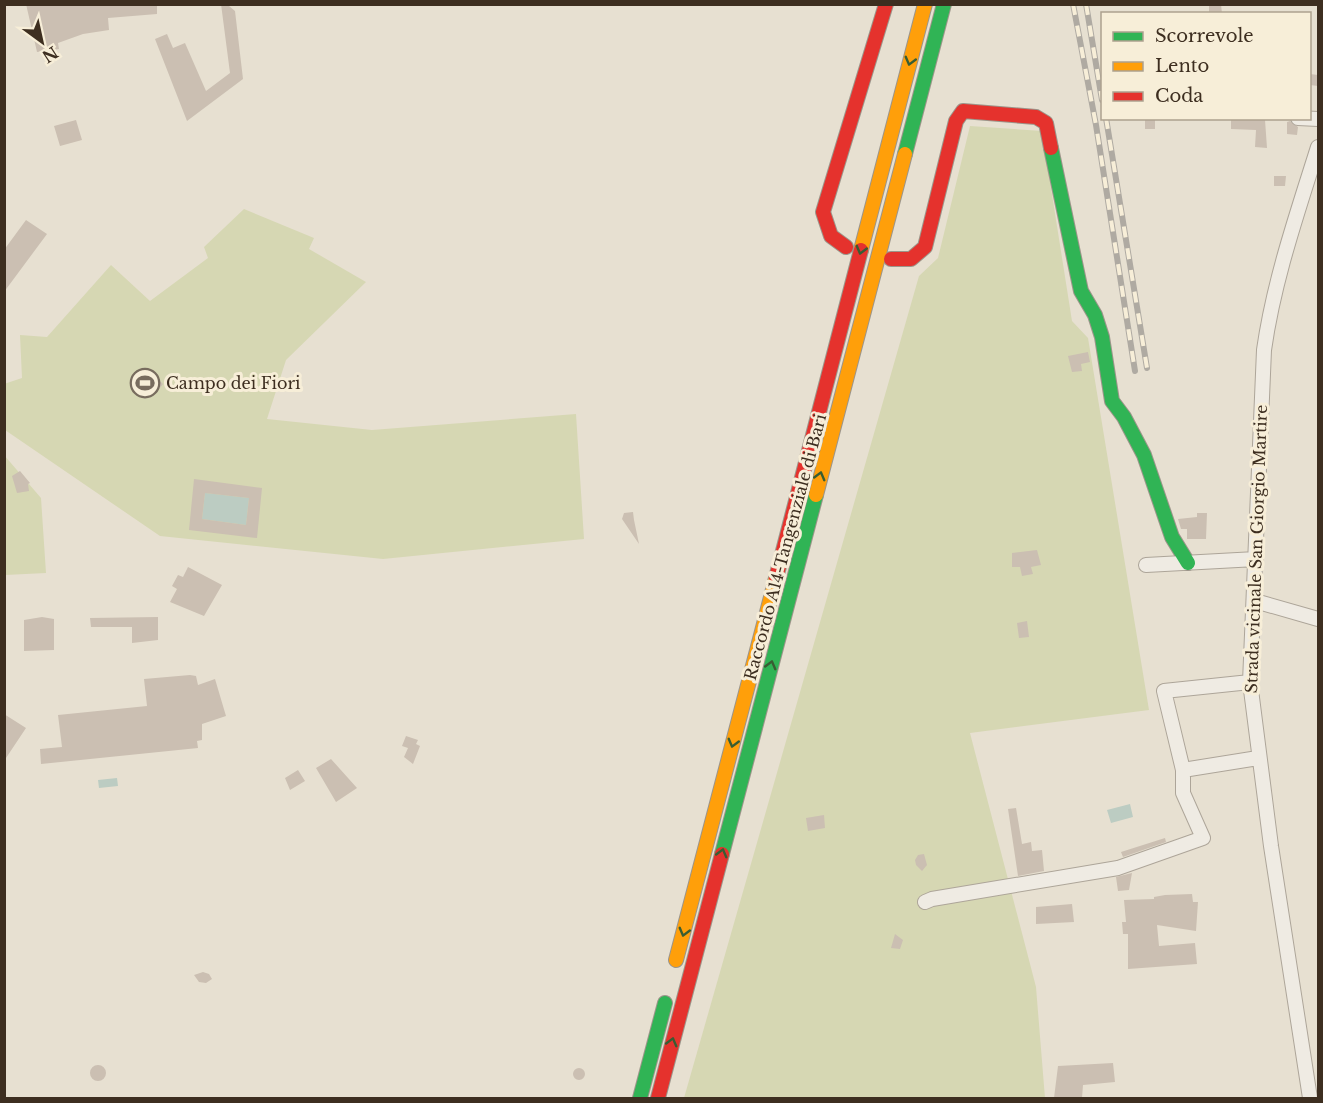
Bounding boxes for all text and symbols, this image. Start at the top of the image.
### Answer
north arrow [12,12,72,72]
legend [1101,12,1311,120]
text: Scorrevole [1155,25,1254,47]
text: N [38,42,62,67]
one-way arrow [905,55,917,66]
text: Lento [1155,55,1209,77]
text: Coda [1155,85,1203,107]
one-way arrow [856,244,868,255]
sports icon: Campo dei Fiori [129,367,161,399]
place label: Campo dei Fiori [166,373,301,393]
street label: Strada vicinale San Giorgio Martire [1241,404,1271,694]
street label: Raccordo A14-Tangenziale di Bari [740,411,830,682]
one-way arrow [813,471,826,481]
one-way arrow [764,660,776,670]
one-way arrow [727,738,740,748]
one-way arrow [714,848,727,858]
one-way arrow [678,927,691,937]
one-way arrow [665,1037,678,1047]

